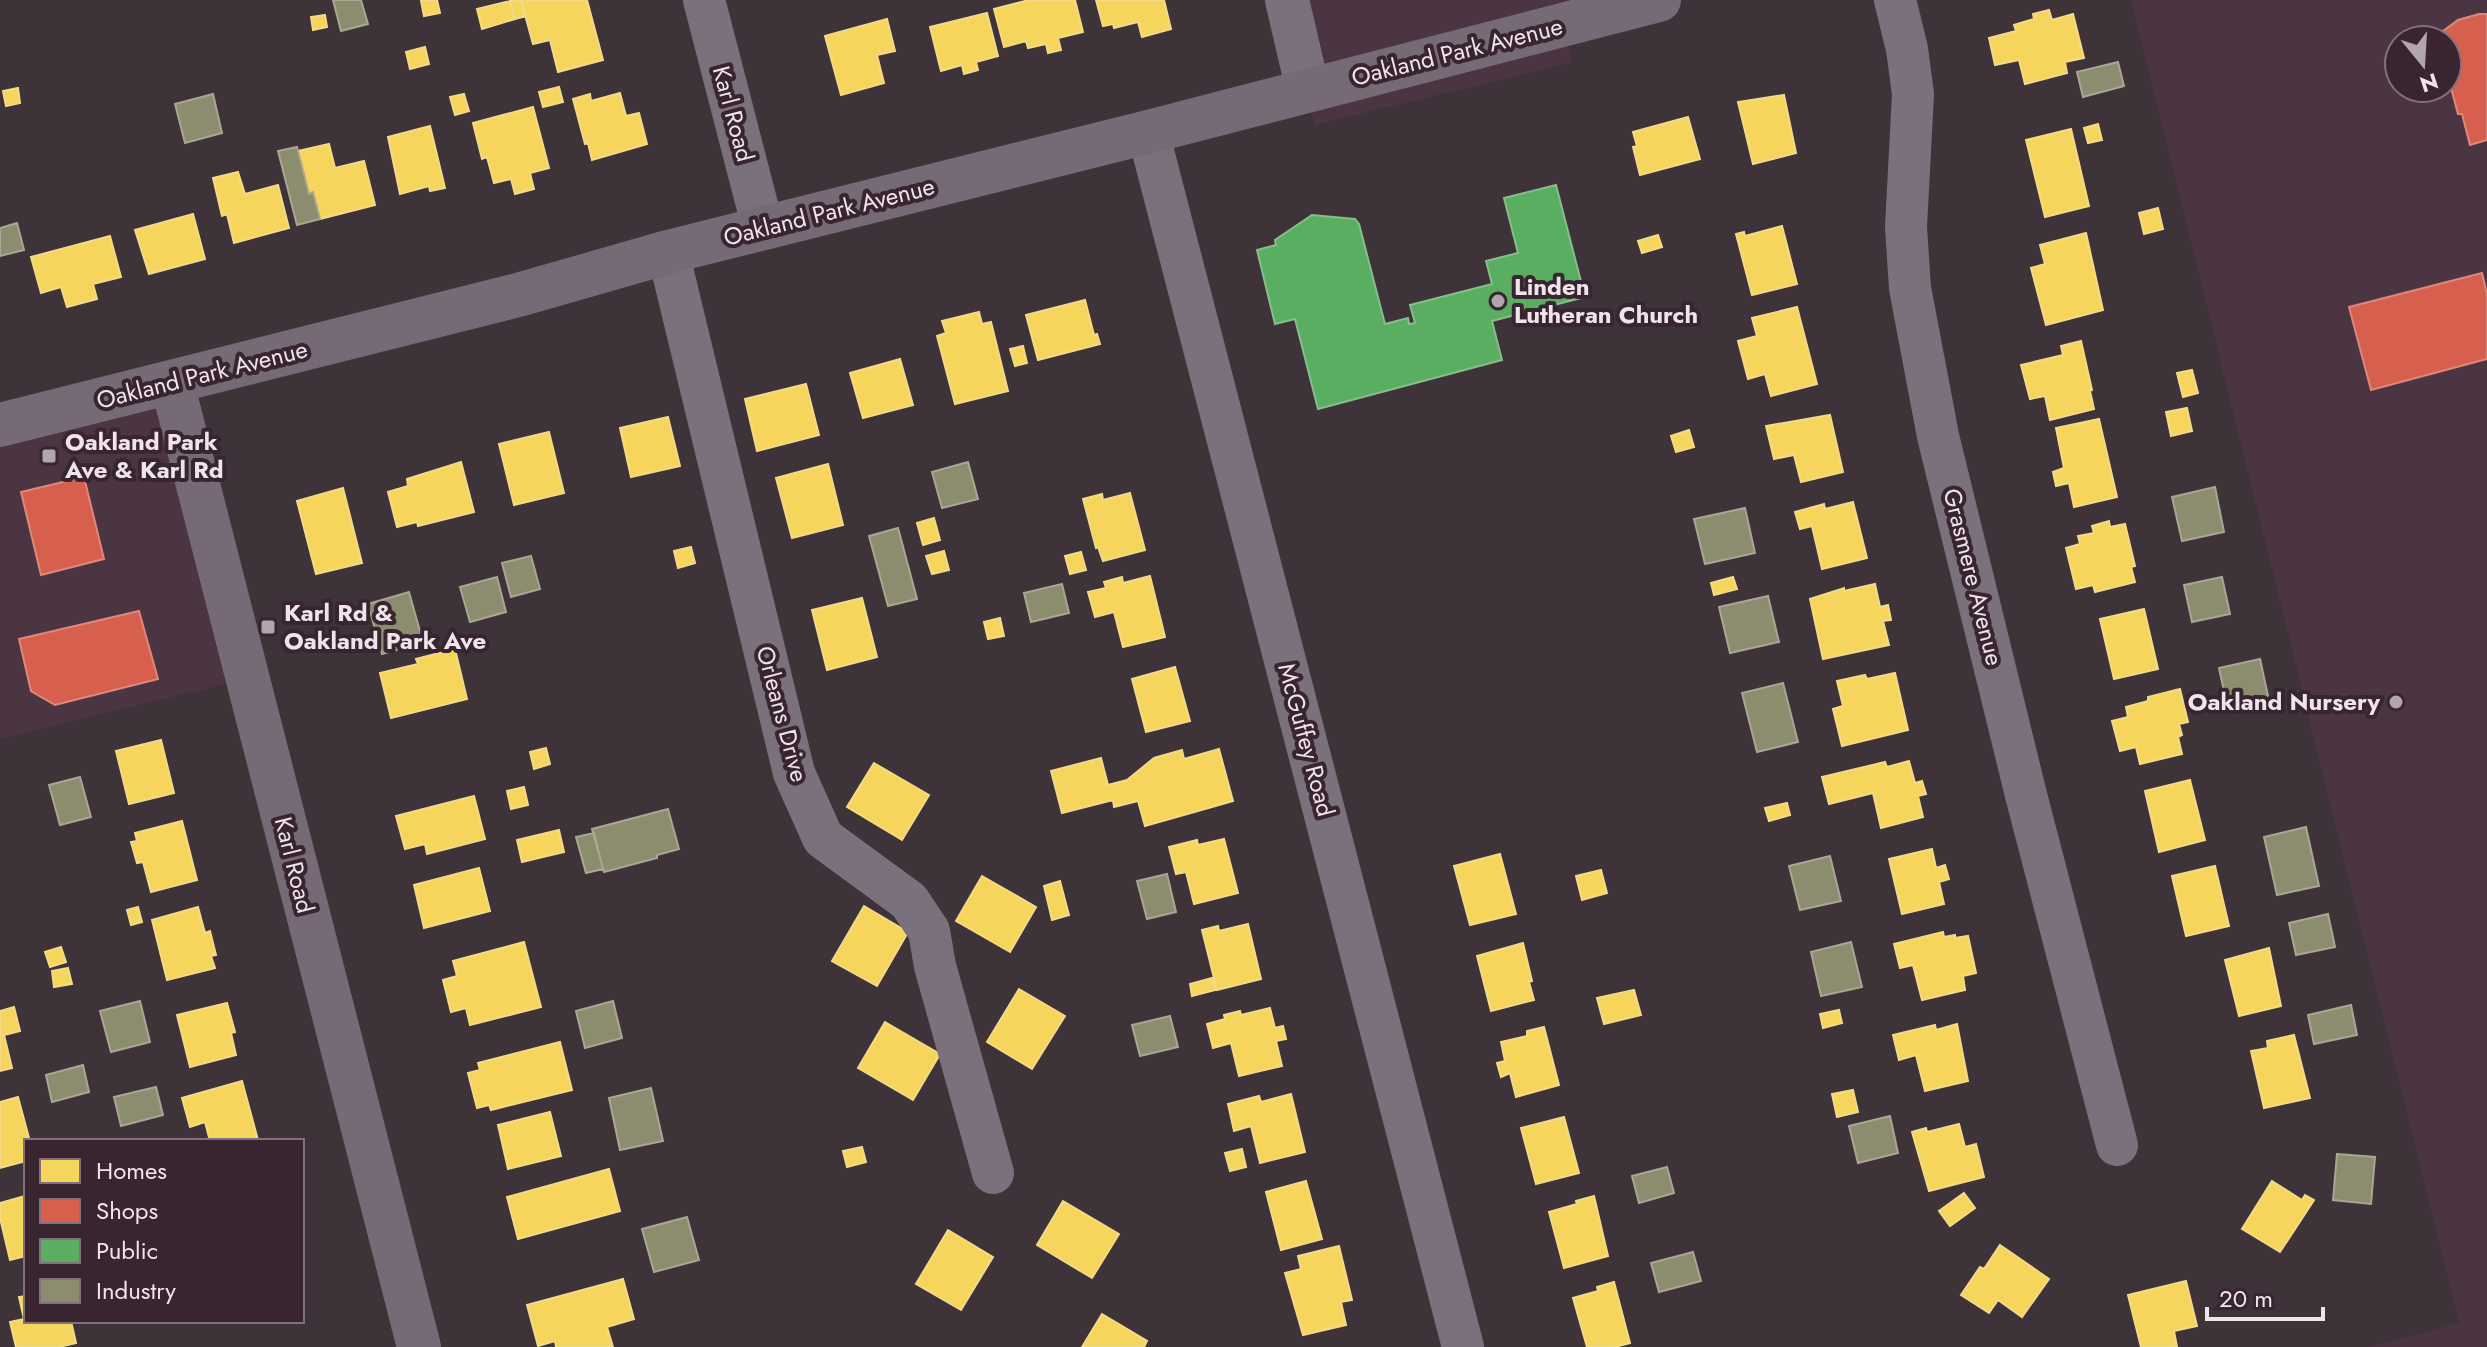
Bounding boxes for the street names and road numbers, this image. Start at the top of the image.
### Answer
street label: Oakland Park Avenue [1348,8,1566,95]
street label: Karl Road [704,62,763,166]
street label: Oakland Park Avenue [720,168,938,255]
street label: Oakland Park Avenue [93,331,311,418]
street label: Grasmere Avenue [1935,485,2012,669]
street label: Orleans Drive [748,642,817,786]
street label: McGuffey Road [1269,659,1344,820]
street label: Karl Road [266,813,323,917]

